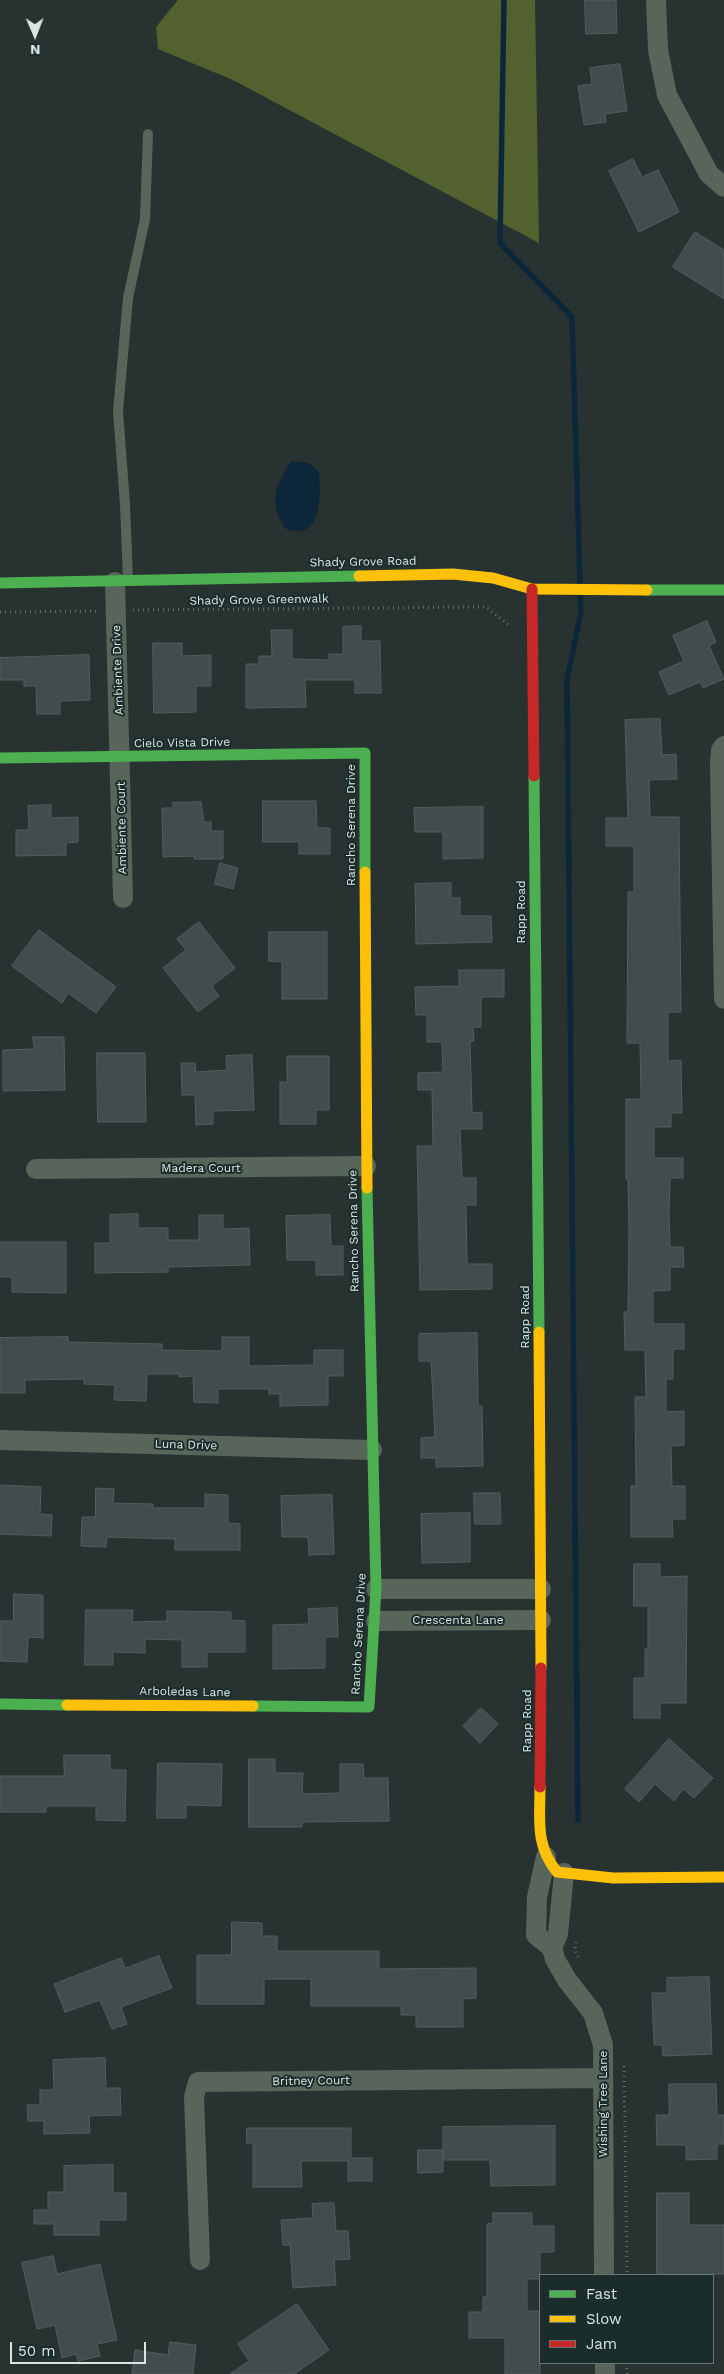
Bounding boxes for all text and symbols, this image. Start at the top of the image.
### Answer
north arrow [10,10,60,60]
text: N [30,42,41,58]
street label: Shady Grove Road [309,554,417,570]
street label: Shady Grove Greenwalk [189,592,329,608]
street label: Ambiente Drive [109,625,127,715]
street label: Cielo Vista Drive [134,735,230,751]
street label: Rancho Serena Drive [344,764,358,886]
street label: Ambiente Court [114,781,130,875]
street label: Rapp Road [514,880,528,944]
street label: Madera Court [161,1161,241,1175]
street label: Rancho Serena Drive [346,1170,362,1292]
street label: Rapp Road [518,1285,532,1349]
street label: Luna Drive [154,1437,218,1453]
street label: Rancho Serena Drive [349,1573,369,1695]
street label: Crescenta Lane [412,1613,504,1627]
street label: Arboledas Lane [139,1684,231,1700]
street label: Rapp Road [520,1689,534,1753]
street label: Wishing Tree Lane [596,2051,610,2157]
street label: Britney Court [272,2073,350,2089]
legend [539,2274,714,2364]
text: Fast [586,2285,617,2303]
text: Slow [586,2310,622,2328]
scale bar [12,2332,149,2364]
text: Jam [586,2335,617,2353]
text: 50 m [18,2342,55,2360]

